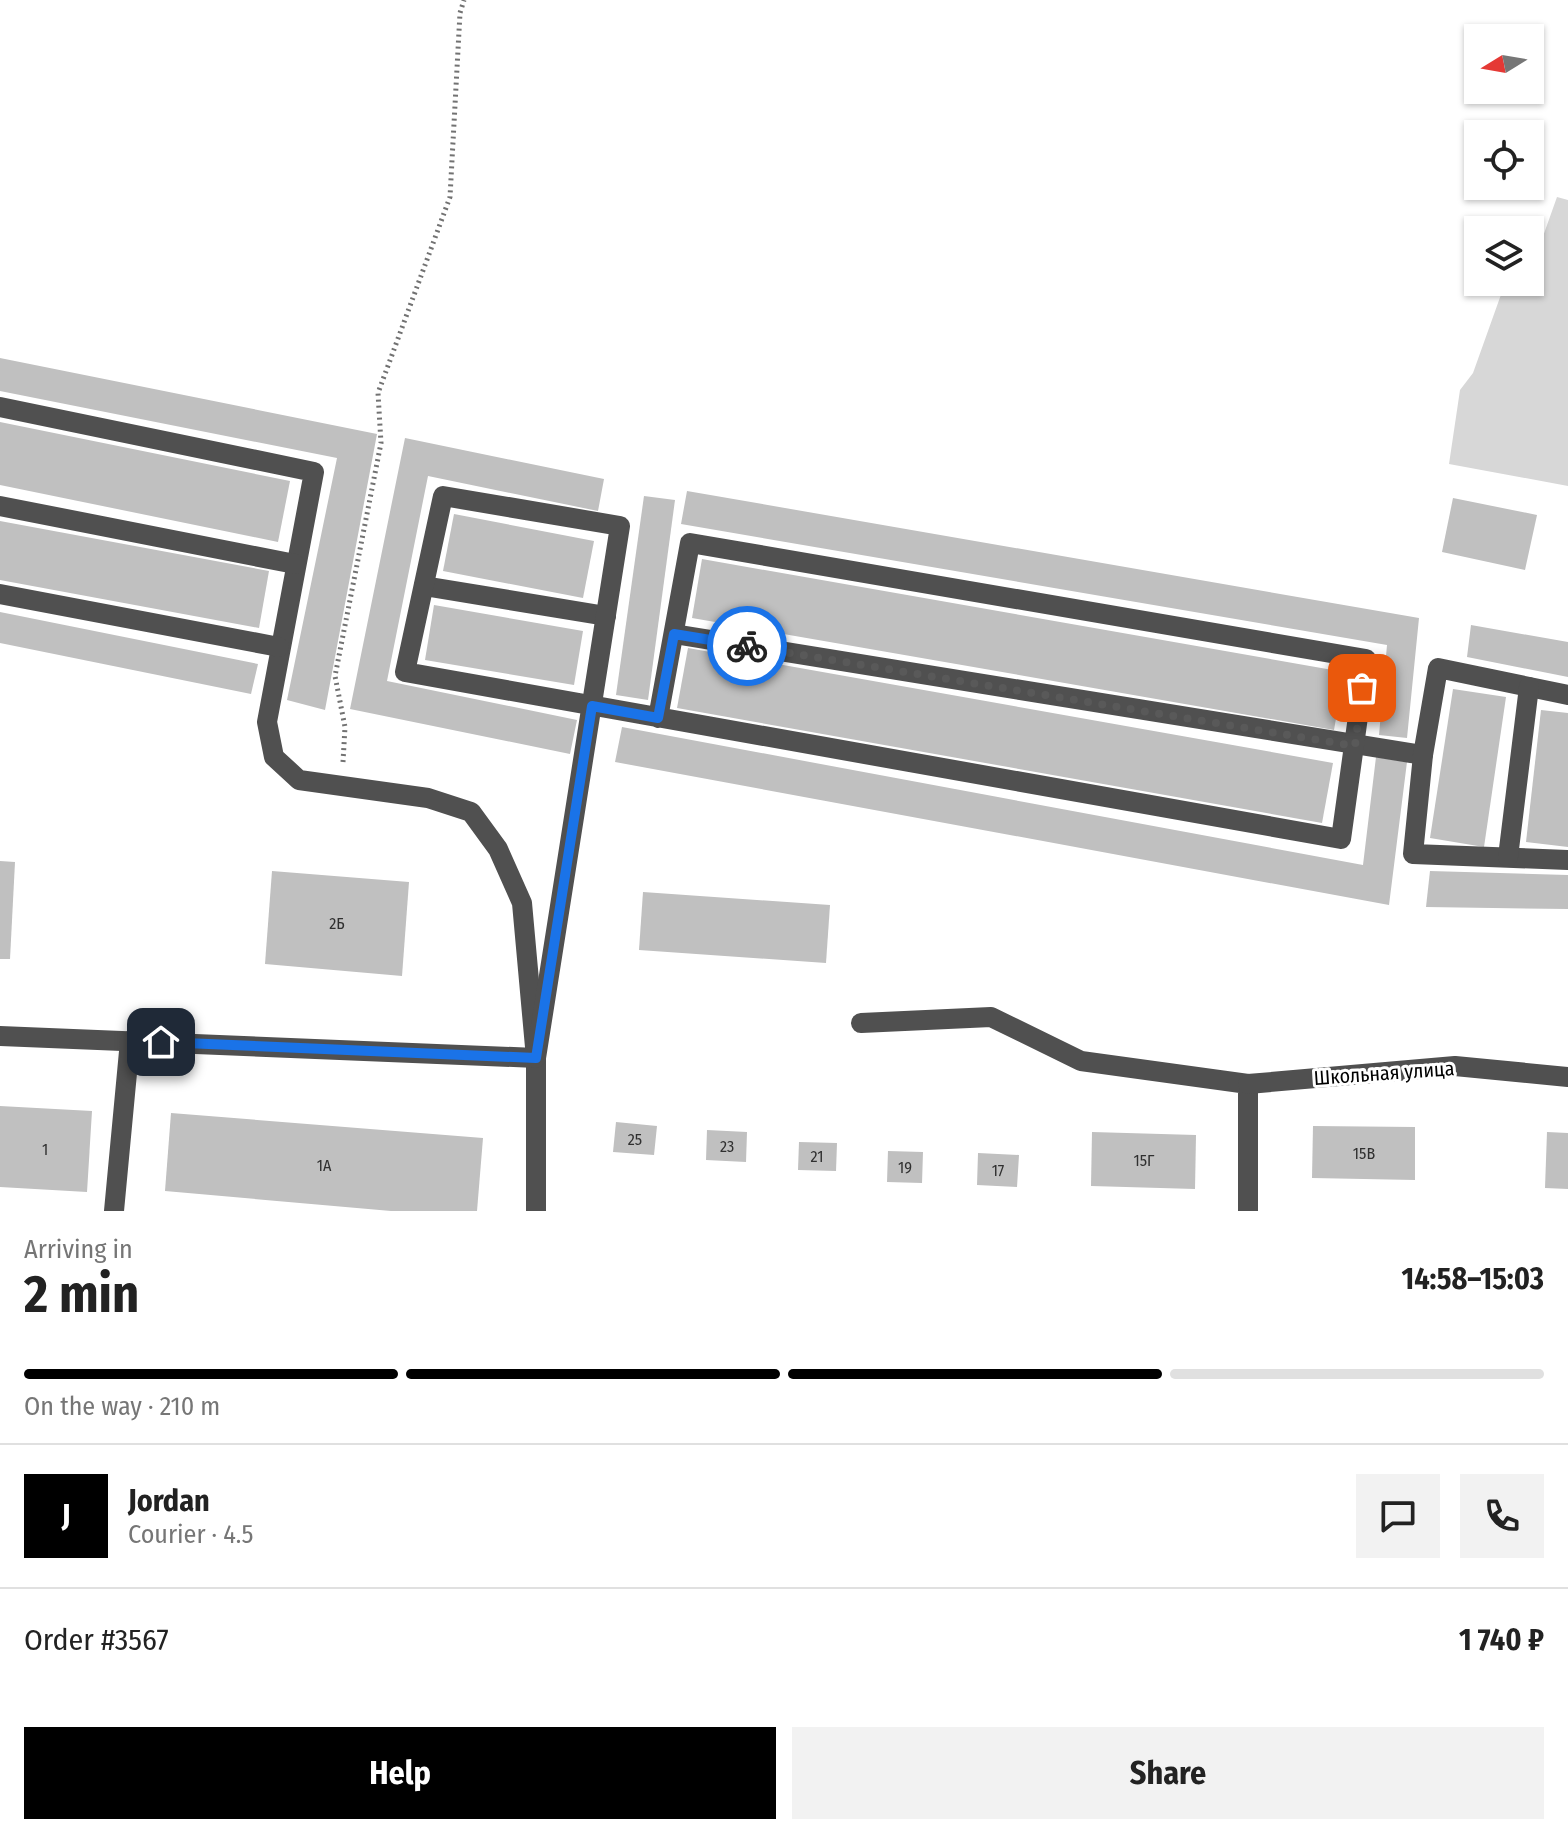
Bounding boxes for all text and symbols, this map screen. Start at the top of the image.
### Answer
north arrow [1464,24,1544,104]
map controls [1464,24,1544,296]
button: locate [1464,120,1544,200]
button: layers [1464,216,1544,296]
courier [707,606,787,686]
icon: bike [725,624,769,668]
pin [1328,654,1396,722]
icon: bag [1340,666,1384,710]
house number: 2Б [329,914,345,933]
pin [127,1008,195,1076]
icon: home [139,1020,183,1064]
street label: Школьная улица [1313,1056,1455,1090]
house number: 25 [628,1130,642,1149]
house number: 23 [720,1137,734,1156]
house number: 1 [42,1140,48,1159]
house number: 15В [1353,1144,1375,1163]
house number: 21 [811,1147,823,1166]
house number: 15Г [1134,1151,1155,1170]
house number: 1А [317,1156,332,1175]
house number: 19 [898,1158,912,1177]
house number: 17 [992,1161,1005,1180]
text: Arriving in [24,1234,133,1265]
text: 14:58–15:03 [1402,1261,1544,1297]
text: 2 min [24,1263,139,1326]
text: On the way · 210 m [24,1391,220,1422]
button: chat [1356,1474,1440,1558]
button: phone [1460,1474,1544,1558]
text: Jordan [128,1483,210,1519]
text: J [62,1498,70,1534]
text: Courier · 4.5 [128,1519,254,1550]
text: Order #3567 [24,1622,169,1658]
text: 1 740 ₽ [1459,1622,1544,1658]
button: Help [24,1727,776,1819]
button: Share [792,1727,1544,1819]

